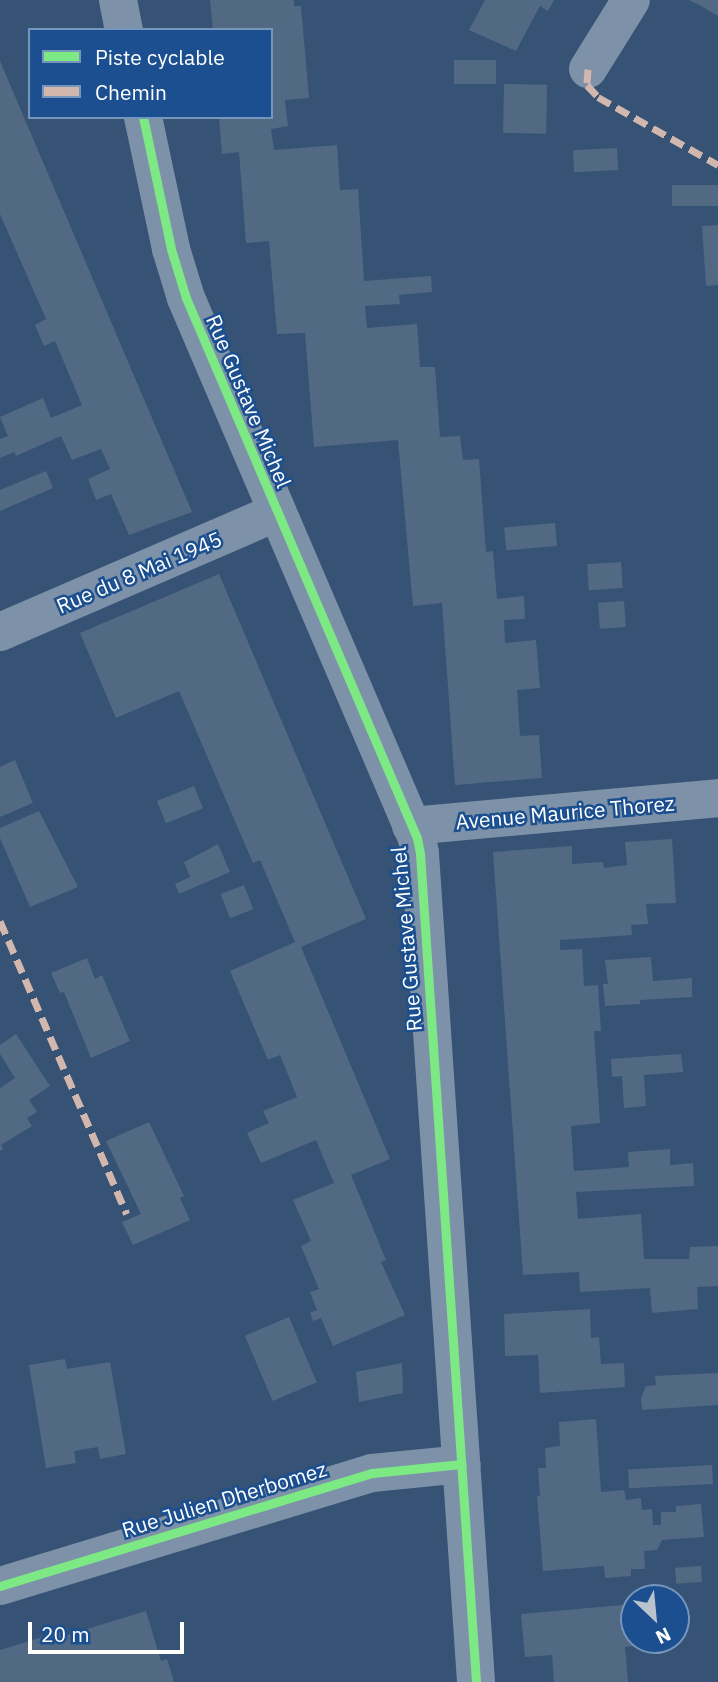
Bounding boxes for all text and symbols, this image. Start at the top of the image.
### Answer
legend [28,28,273,119]
text: Piste cyclable [95,43,225,71]
text: Chemin [95,78,167,106]
street label: Rue Gustave Michel [201,311,297,491]
street label: Rue du 8 Mai 1945 [52,526,226,618]
street label: Avenue Maurice Thorez [455,790,675,834]
street label: Rue Gustave Michel [385,845,427,1033]
street label: Rue Julien Dherbomez [119,1456,329,1542]
north arrow [620,1584,690,1654]
scale bar [32,1608,187,1652]
text: 20 m [41,1620,90,1648]
text: N [652,1622,675,1650]

